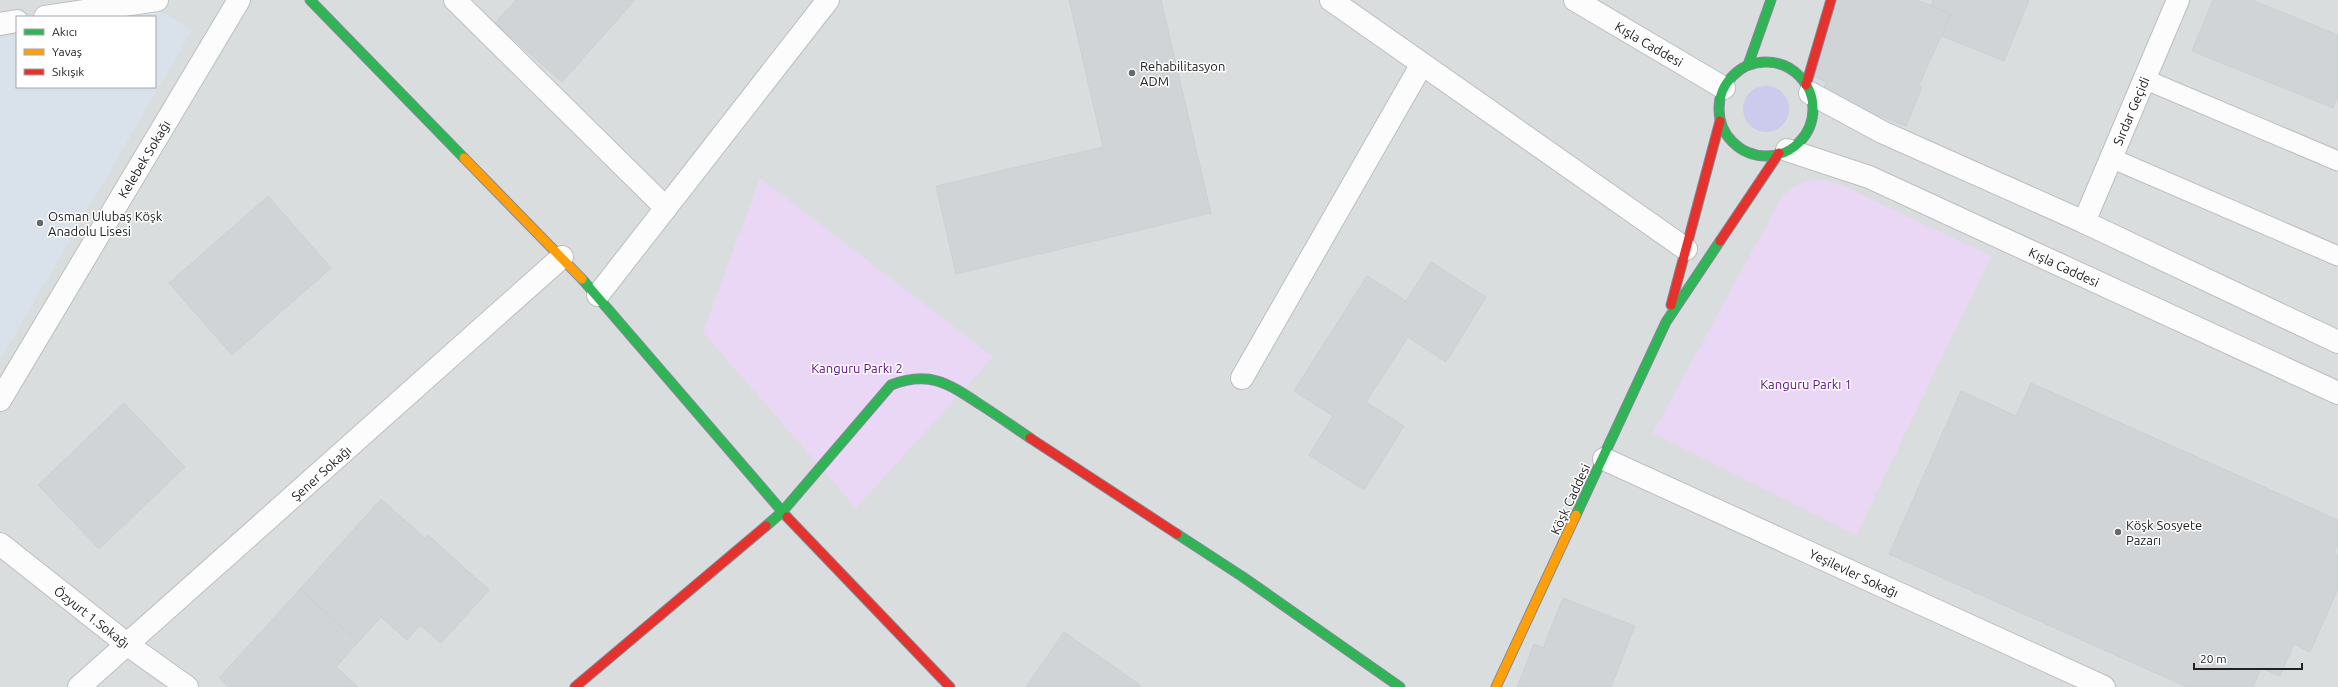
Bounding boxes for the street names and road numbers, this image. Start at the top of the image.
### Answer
street label: Kışla Caddesi [1613,19,1685,69]
street label: Sırdar Geçidi [2110,75,2152,147]
street label: Kelebek Sokağı [115,118,173,200]
street label: Kışla Caddesi [2027,245,2101,289]
street label: Şener Sokağı [289,443,353,503]
street label: Köşk Caddesi [1548,461,1592,537]
street label: Yeşilevler Sokağı [1807,546,1901,600]
street label: Özyurt 1.Sokağı [52,582,133,651]

